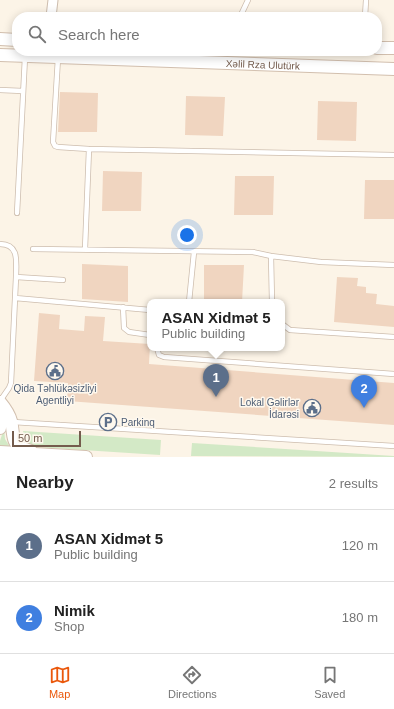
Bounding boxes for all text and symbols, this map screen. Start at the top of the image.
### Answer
search box [12,12,382,56]
icon: search [26,23,48,45]
text: Search here [58,26,140,43]
street label: Xəlil Rza Ulutürk [226,58,301,71]
your location [177,225,197,245]
popup [147,299,285,351]
text: ASAN Xidmət 5 [161,309,271,326]
text: Public building [161,326,245,341]
public building icon: Qida Təhlükəsizliyi Agentliyi [45,361,65,381]
pin: 1 [203,364,229,397]
pin: 2 [351,375,377,408]
place label: Qida Təhlükəsizliyi Agentliyi [13,383,97,406]
place label: Lokal Gəlirlər İdarəsi [240,397,300,420]
public building icon: Lokal Gəlirlər İdarəsi [302,398,322,418]
parking icon: Parkinq [98,412,118,432]
place label: Parkinq [121,417,155,428]
scale bar [12,429,81,448]
text: 50 m [18,432,42,444]
text: Nearby [16,473,74,492]
text: 2 results [329,476,378,491]
text: ASAN Xidmət 5 [54,530,163,547]
text: 1 [25,538,33,553]
text: 120 m [342,538,378,553]
text: Public building [54,547,138,562]
text: Nimik [54,602,95,619]
text: 2 [25,610,33,625]
text: 180 m [342,610,378,625]
text: Shop [54,619,84,634]
tab: Map [49,664,71,700]
tab: Directions [168,664,217,700]
tab: Saved [314,664,345,700]

